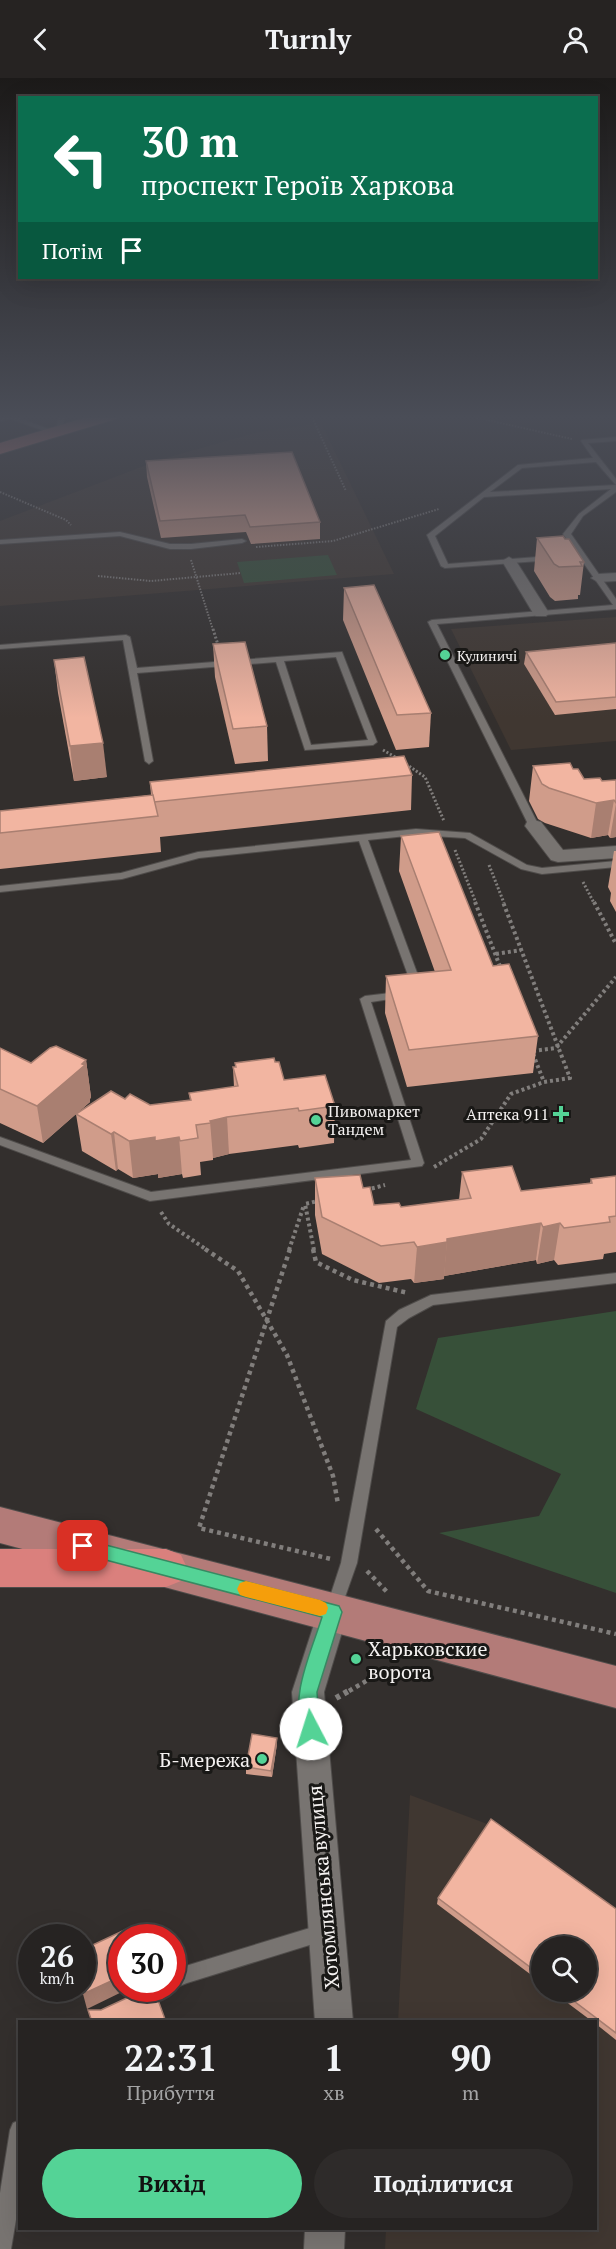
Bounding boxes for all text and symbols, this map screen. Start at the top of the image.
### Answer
text: Turnly [265,21,351,57]
icon: back [24,23,57,56]
icon: person [559,23,592,56]
text: 30 m [141,113,239,169]
icon: left [42,120,120,198]
text: проспект Героїв Харкова [141,167,455,203]
icon: arrive [115,234,148,267]
text: Потім [42,236,103,265]
place label: Кулиничі [457,646,517,665]
marker: Кулиничі [438,648,452,662]
place label: Пивомаркет Тандем [328,1100,420,1140]
place label: Аптека 911 [466,1103,549,1125]
marker: Аптека 911 [554,1107,568,1121]
marker: Пивомаркет Тандем [309,1113,323,1127]
pin [57,1520,108,1571]
icon: arrive [66,1529,99,1562]
place label: Харьковские ворота [368,1635,488,1685]
marker: Харьковские ворота [349,1652,363,1666]
position arrow [279,1697,343,1761]
place label: Б-мережа [159,1746,250,1773]
marker: Б-мережа [255,1752,269,1766]
street label: Хотомлянська вулиця [301,1784,345,1990]
speed limit sign: 30 [108,1924,186,2002]
text: 26 [40,1936,74,1976]
map controls [531,1936,597,2002]
button: search [531,1936,597,2002]
text: km/h [40,1968,74,1988]
text: 22:31 [124,2034,218,2081]
text: 1 [324,2034,344,2081]
text: 90 [450,2034,491,2081]
text: Прибуття [126,2079,215,2106]
text: хв [324,2079,344,2106]
text: m [462,2079,479,2106]
button: Вихід [42,2149,302,2218]
button: Поділитися [314,2149,573,2218]

